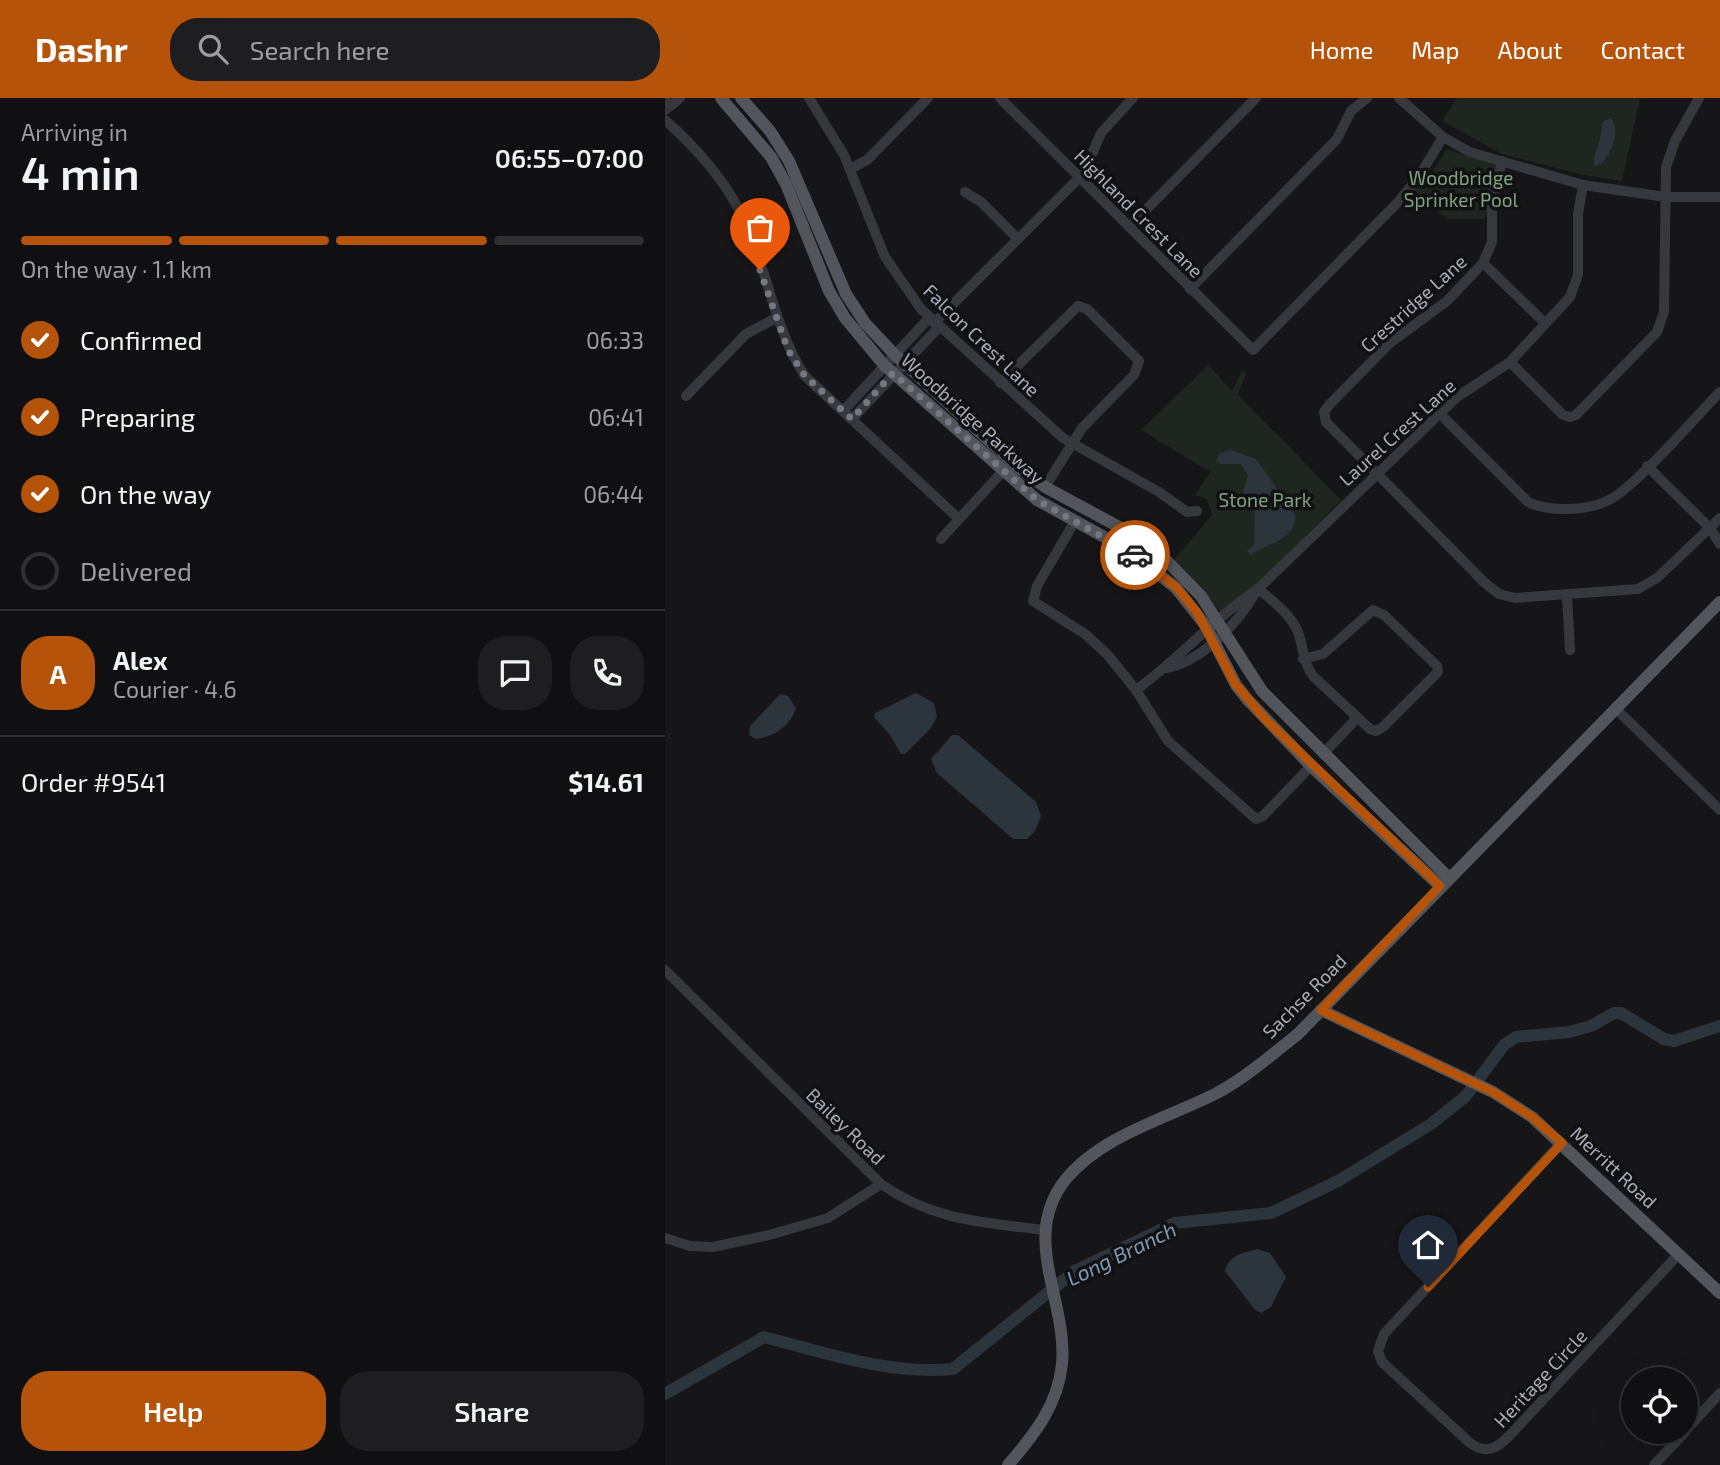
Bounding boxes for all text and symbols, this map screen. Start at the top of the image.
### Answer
search box [170,18,660,81]
text: Dashr [35,29,128,69]
icon: search [194,30,232,68]
text: Search here [250,34,389,65]
text: Home [1310,35,1373,64]
text: Map [1411,35,1459,64]
text: About [1497,35,1563,64]
text: Contact [1601,35,1685,64]
text: Arriving in [21,118,128,146]
text: 06:55–07:00 [495,142,644,173]
text: 4 min [21,144,140,199]
street label: Highland Crest Lane [1070,144,1208,282]
park label: Woodbridge Sprinker Pool [1404,166,1519,211]
pin [730,198,790,270]
icon: bag [741,209,779,247]
street label: Crestridge Lane [1355,249,1471,357]
text: On the way · 1.1 km [21,255,212,283]
street label: Falcon Crest Lane [919,279,1045,401]
icon: check [21,321,59,359]
text: Confirmed [80,324,203,355]
text: 06:33 [586,326,644,354]
street label: Woodbridge Parkway [897,348,1049,488]
street label: Laurel Crest Lane [1334,374,1460,490]
icon: check [21,398,59,436]
text: Preparing [80,401,195,432]
text: 06:41 [588,403,644,431]
icon: check [21,475,59,513]
text: On the way [80,478,211,509]
text: 06:44 [583,480,644,508]
park label: Stone Park [1219,488,1312,511]
courier [1100,520,1170,590]
icon: car [1116,536,1154,574]
text: Delivered [80,555,192,586]
button: chat [478,636,552,710]
button: phone [570,636,644,710]
text: Alex [113,644,168,675]
text: A [50,658,66,689]
text: Courier · 4.6 [113,675,237,703]
text: Order #9541 [21,766,166,797]
text: $14.61 [568,766,644,797]
street label: Sachse Road [1257,949,1351,1043]
street label: Bailey Road [802,1083,890,1169]
street label: Merritt Road [1566,1121,1662,1213]
pin [1398,1215,1458,1287]
water label: Long Branch [1062,1216,1180,1290]
icon: home [1409,1226,1447,1264]
street label: Heritage Circle [1489,1324,1591,1432]
map controls [1621,1367,1698,1444]
button: locate [1621,1367,1698,1444]
button: Help [21,1371,326,1451]
button: Share [340,1371,644,1451]

